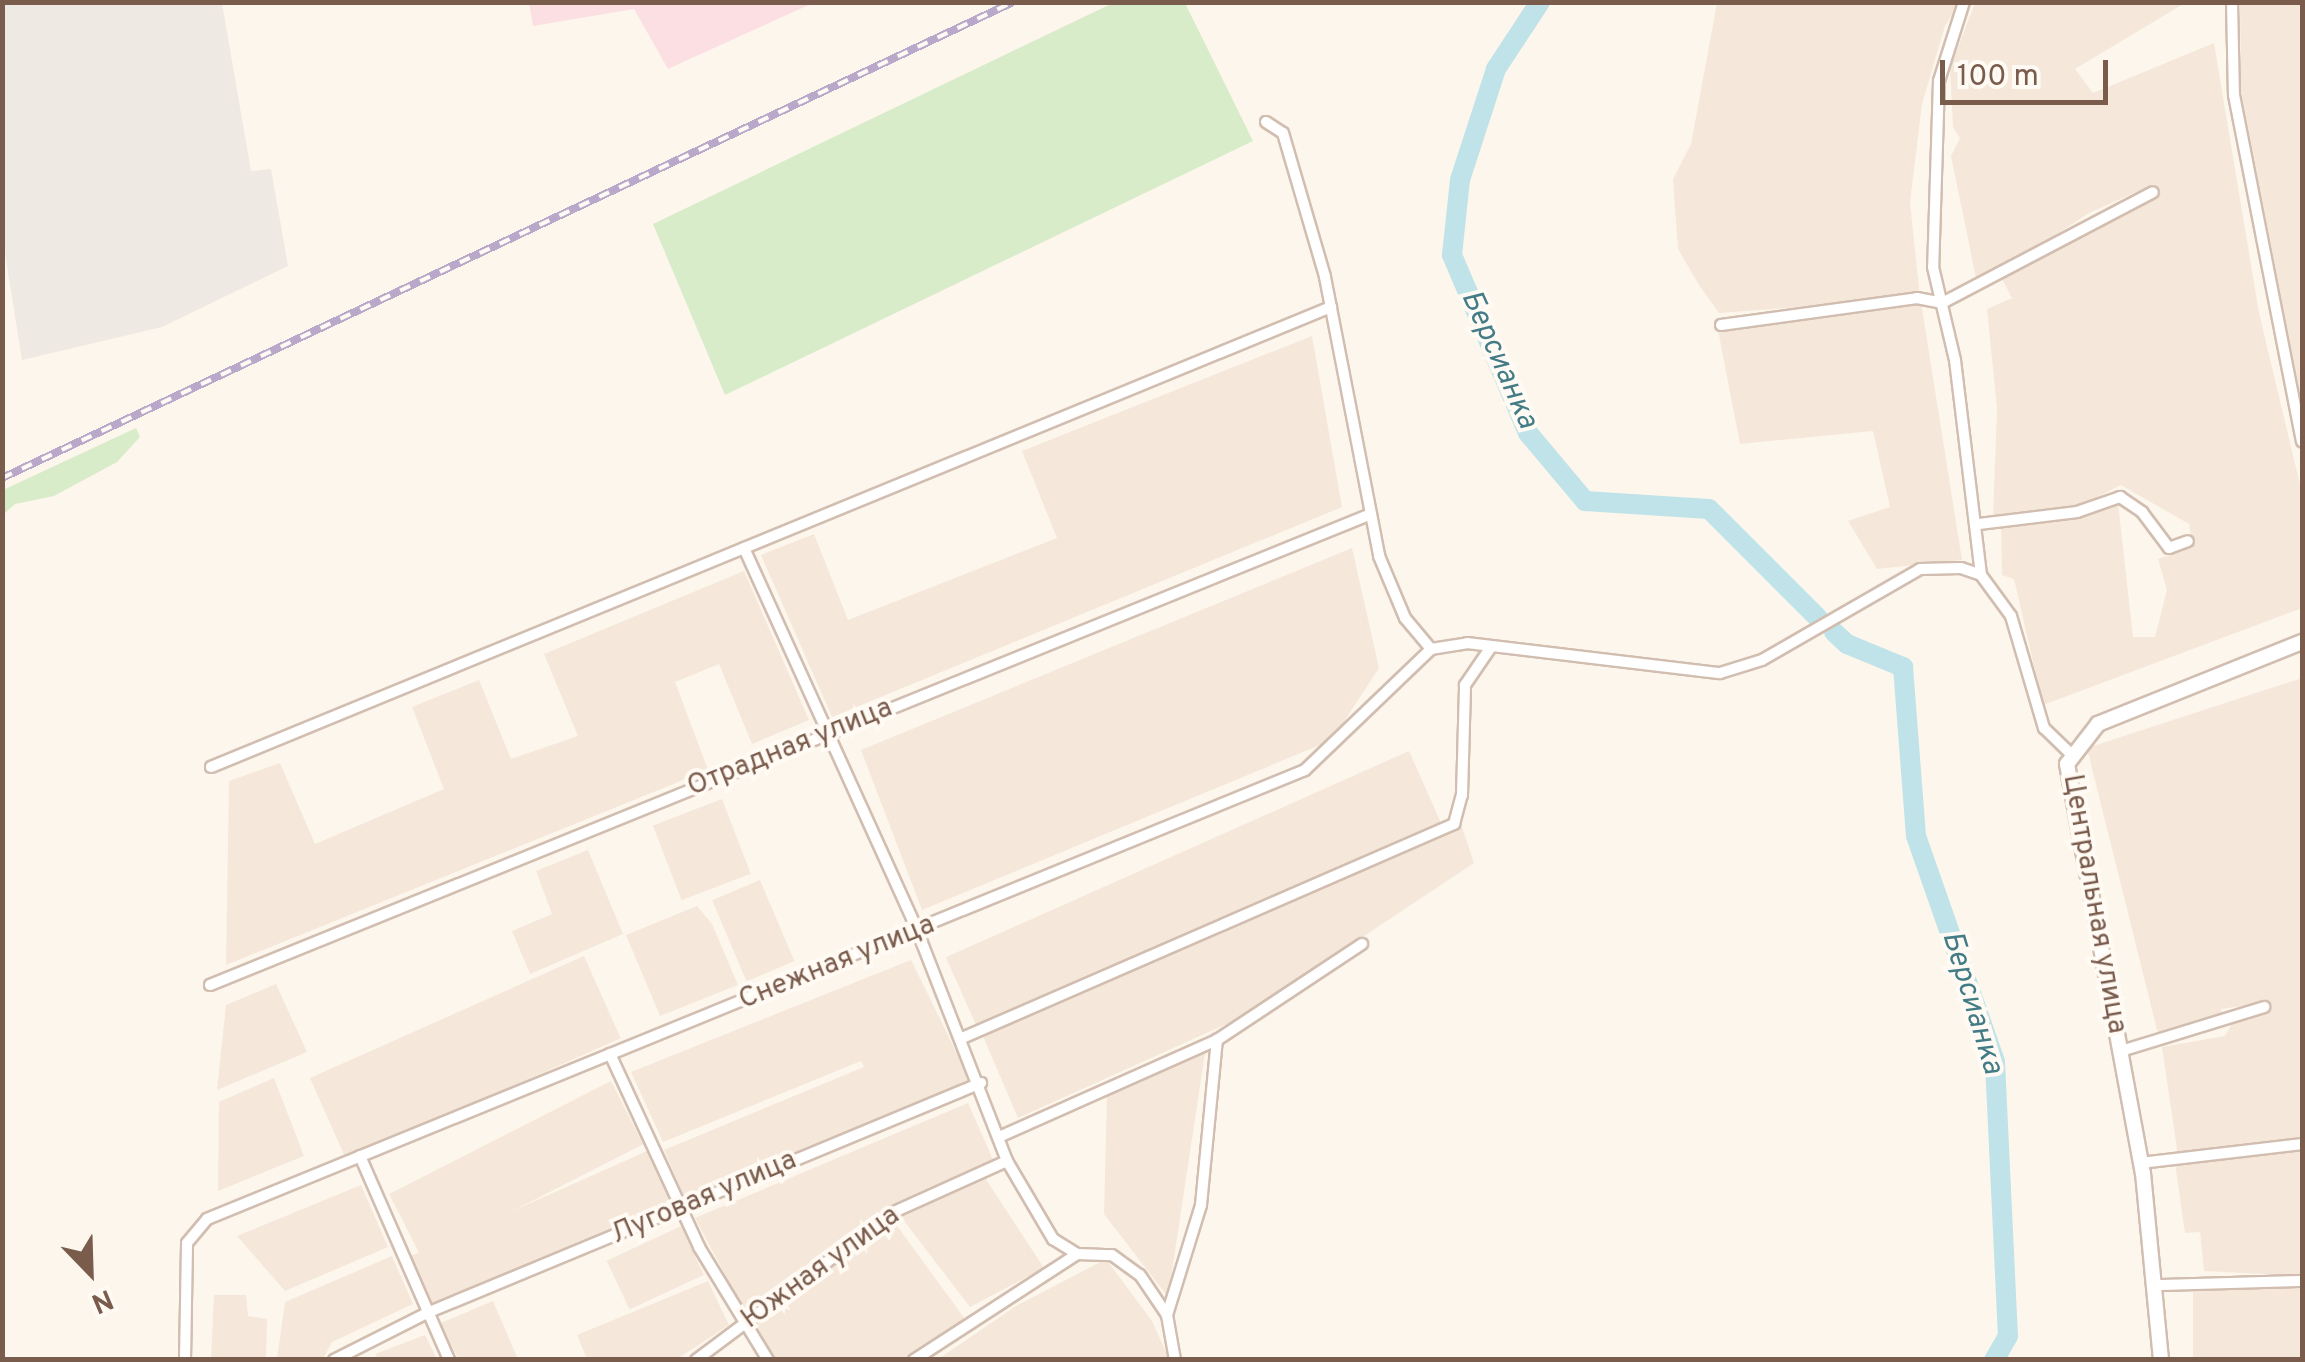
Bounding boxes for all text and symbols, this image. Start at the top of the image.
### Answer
scale bar [1945,40,2112,102]
text: 100 m [1957,59,2039,96]
water label: Берсианка [1452,285,1544,435]
street label: Отрадная улица [683,692,897,804]
street label: Центральная улица [2055,772,2133,1036]
street label: Снежная улица [734,908,940,1018]
water label: Берсианка [1932,927,2010,1079]
street label: Луговая улица [606,1144,802,1252]
street label: Южная улица [735,1199,907,1337]
north arrow [40,1222,140,1322]
text: N [85,1279,118,1320]

